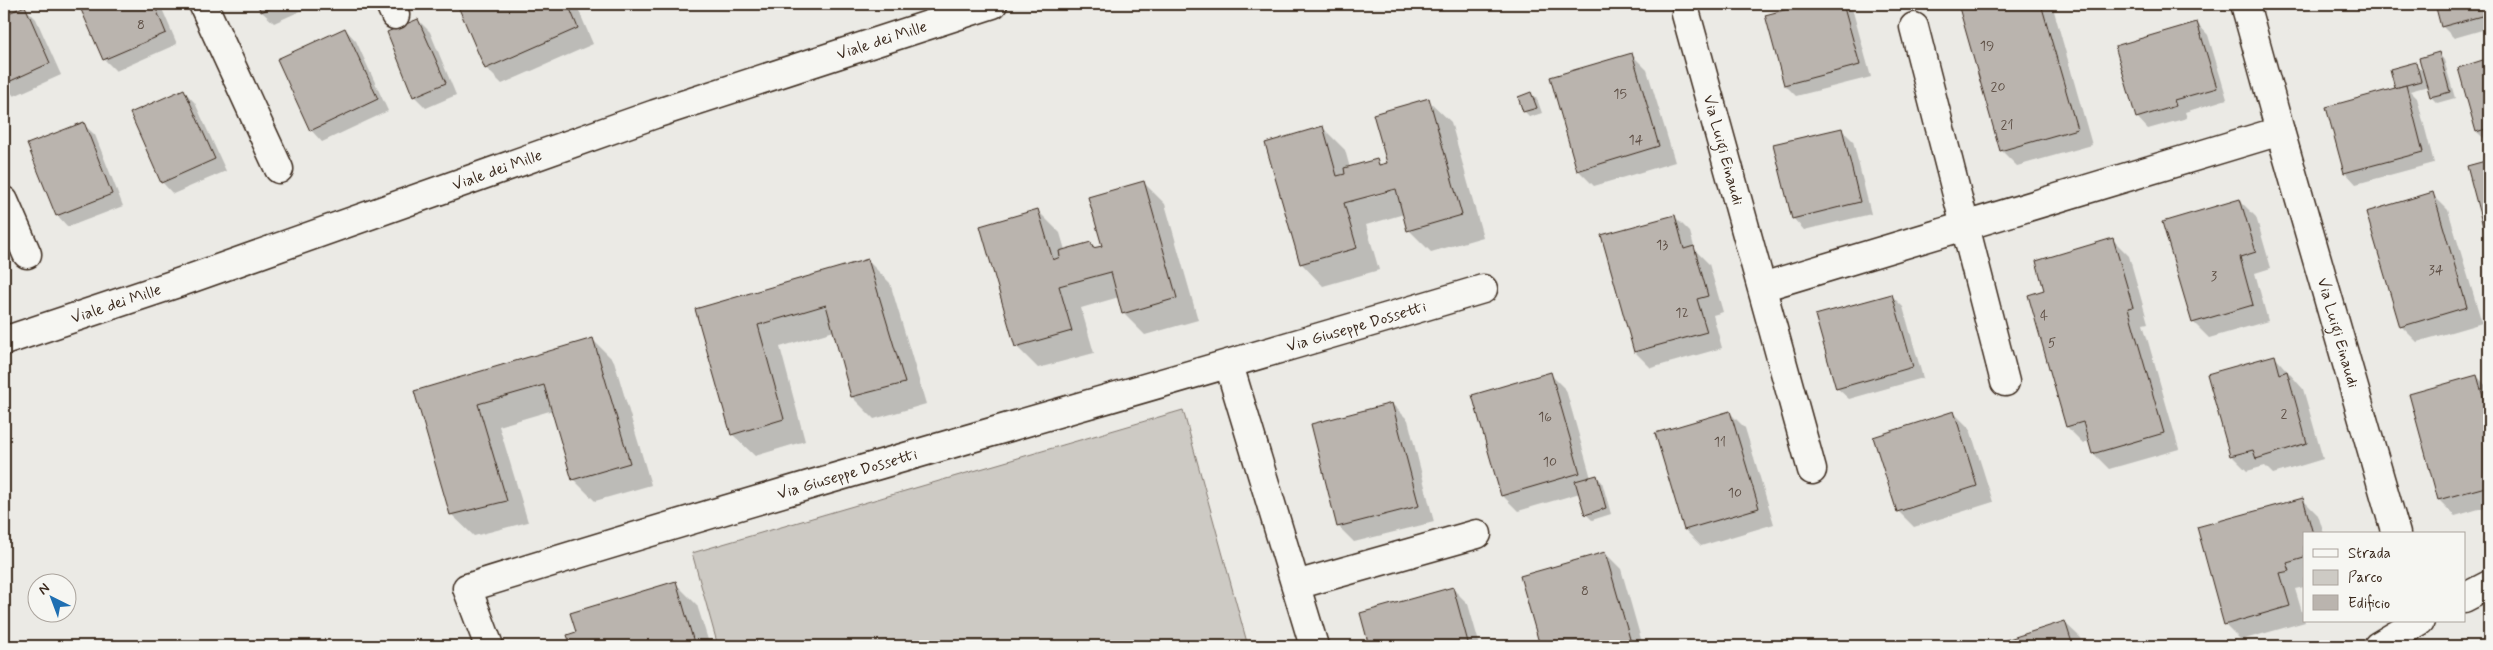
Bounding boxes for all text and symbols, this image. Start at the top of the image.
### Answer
house number: 8 [137,16,145,34]
street label: Viale dei Mille [834,16,930,65]
house number: 19 [1980,37,1994,55]
house number: 20 [1991,78,2005,96]
house number: 15 [1613,85,1627,103]
street label: Via Luigi Einaudi [1698,92,1749,208]
house number: 21 [2001,116,2013,134]
house number: 14 [1629,131,1644,149]
street label: Viale dei Mille [449,144,545,195]
house number: 13 [1656,236,1668,254]
house number: 34 [2429,261,2444,279]
house number: 3 [2211,267,2217,285]
street label: Via Luigi Einaudi [2312,275,2364,391]
street label: Viale dei Mille [68,279,164,328]
street label: Via Giuseppe Dossetti [1284,296,1429,357]
house number: 12 [1675,304,1689,322]
house number: 4 [2040,307,2048,325]
house number: 5 [2048,334,2056,352]
house number: 2 [2281,405,2288,423]
house number: 16 [1538,408,1552,426]
house number: 11 [1714,433,1726,451]
street label: Via Giuseppe Dossetti [775,444,920,504]
house number: 10 [1543,453,1557,471]
house number: 10 [1728,484,1742,502]
legend [2303,532,2466,622]
text: Strada [2348,544,2391,564]
text: Parco [2348,568,2382,588]
north arrow [28,572,78,622]
text: N [34,579,53,599]
house number: 8 [1581,582,1589,600]
text: Edificio [2348,594,2390,614]

